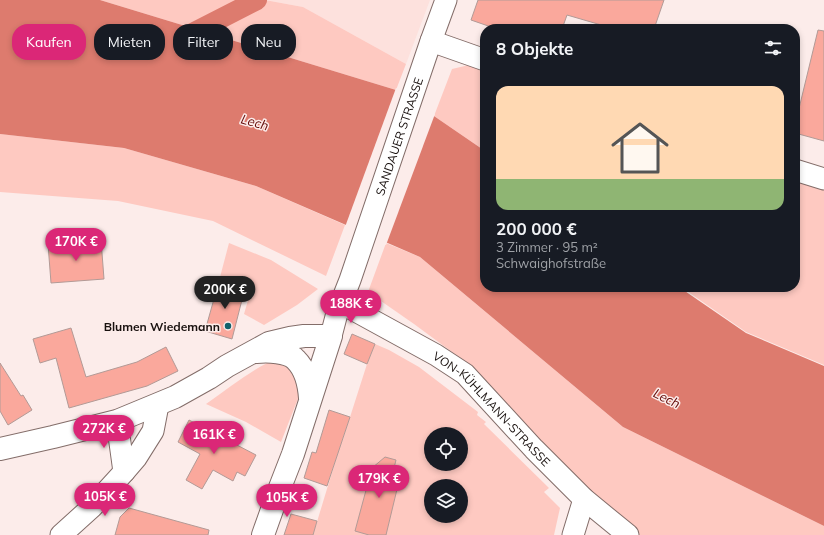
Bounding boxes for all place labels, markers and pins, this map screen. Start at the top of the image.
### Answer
pin: 170K € [43,228,109,262]
pin: 200K € [192,276,258,310]
pin: 188K € [318,290,384,324]
place label: Blumen Wiedemann [104,319,220,334]
marker: Blumen Wiedemann [223,321,233,331]
pin: 272K € [71,415,137,449]
pin: 161K € [181,421,247,455]
pin: 179K € [346,465,412,499]
pin: 105K € [72,483,138,517]
pin: 105K € [254,484,320,518]

